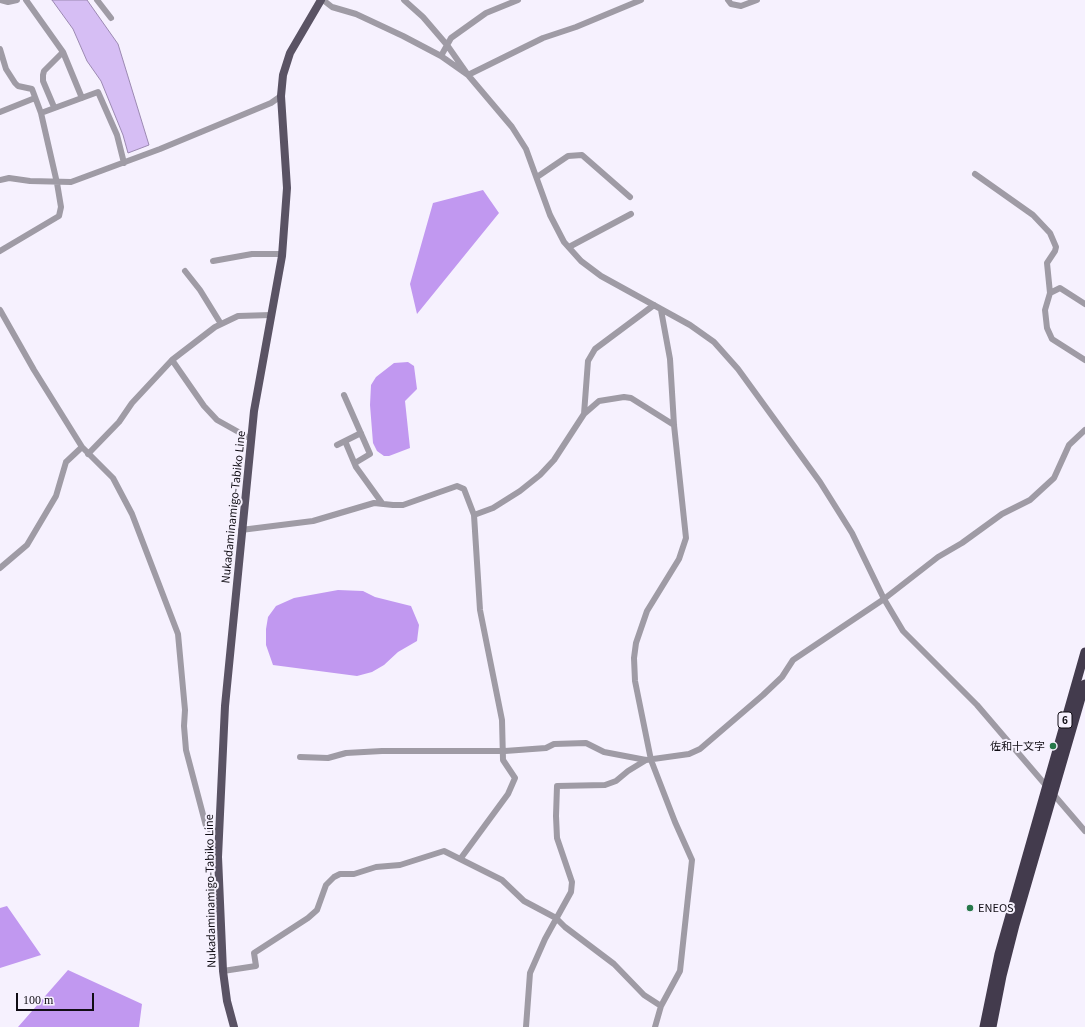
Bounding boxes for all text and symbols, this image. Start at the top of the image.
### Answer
street label: Nukadaminamigo-Tabiko Line [218,430,248,584]
road number: 6 [1058,712,1072,728]
place label: 佐和十文字 [990,739,1045,753]
marker: 佐和十文字 [1048,741,1058,751]
street label: Nukadaminamigo-Tabiko Line [202,814,218,968]
place label: ENEOS [978,901,1014,915]
marker: ENEOS [965,903,975,913]
scale bar [18,985,96,1011]
text: 100 m [23,993,53,1007]

